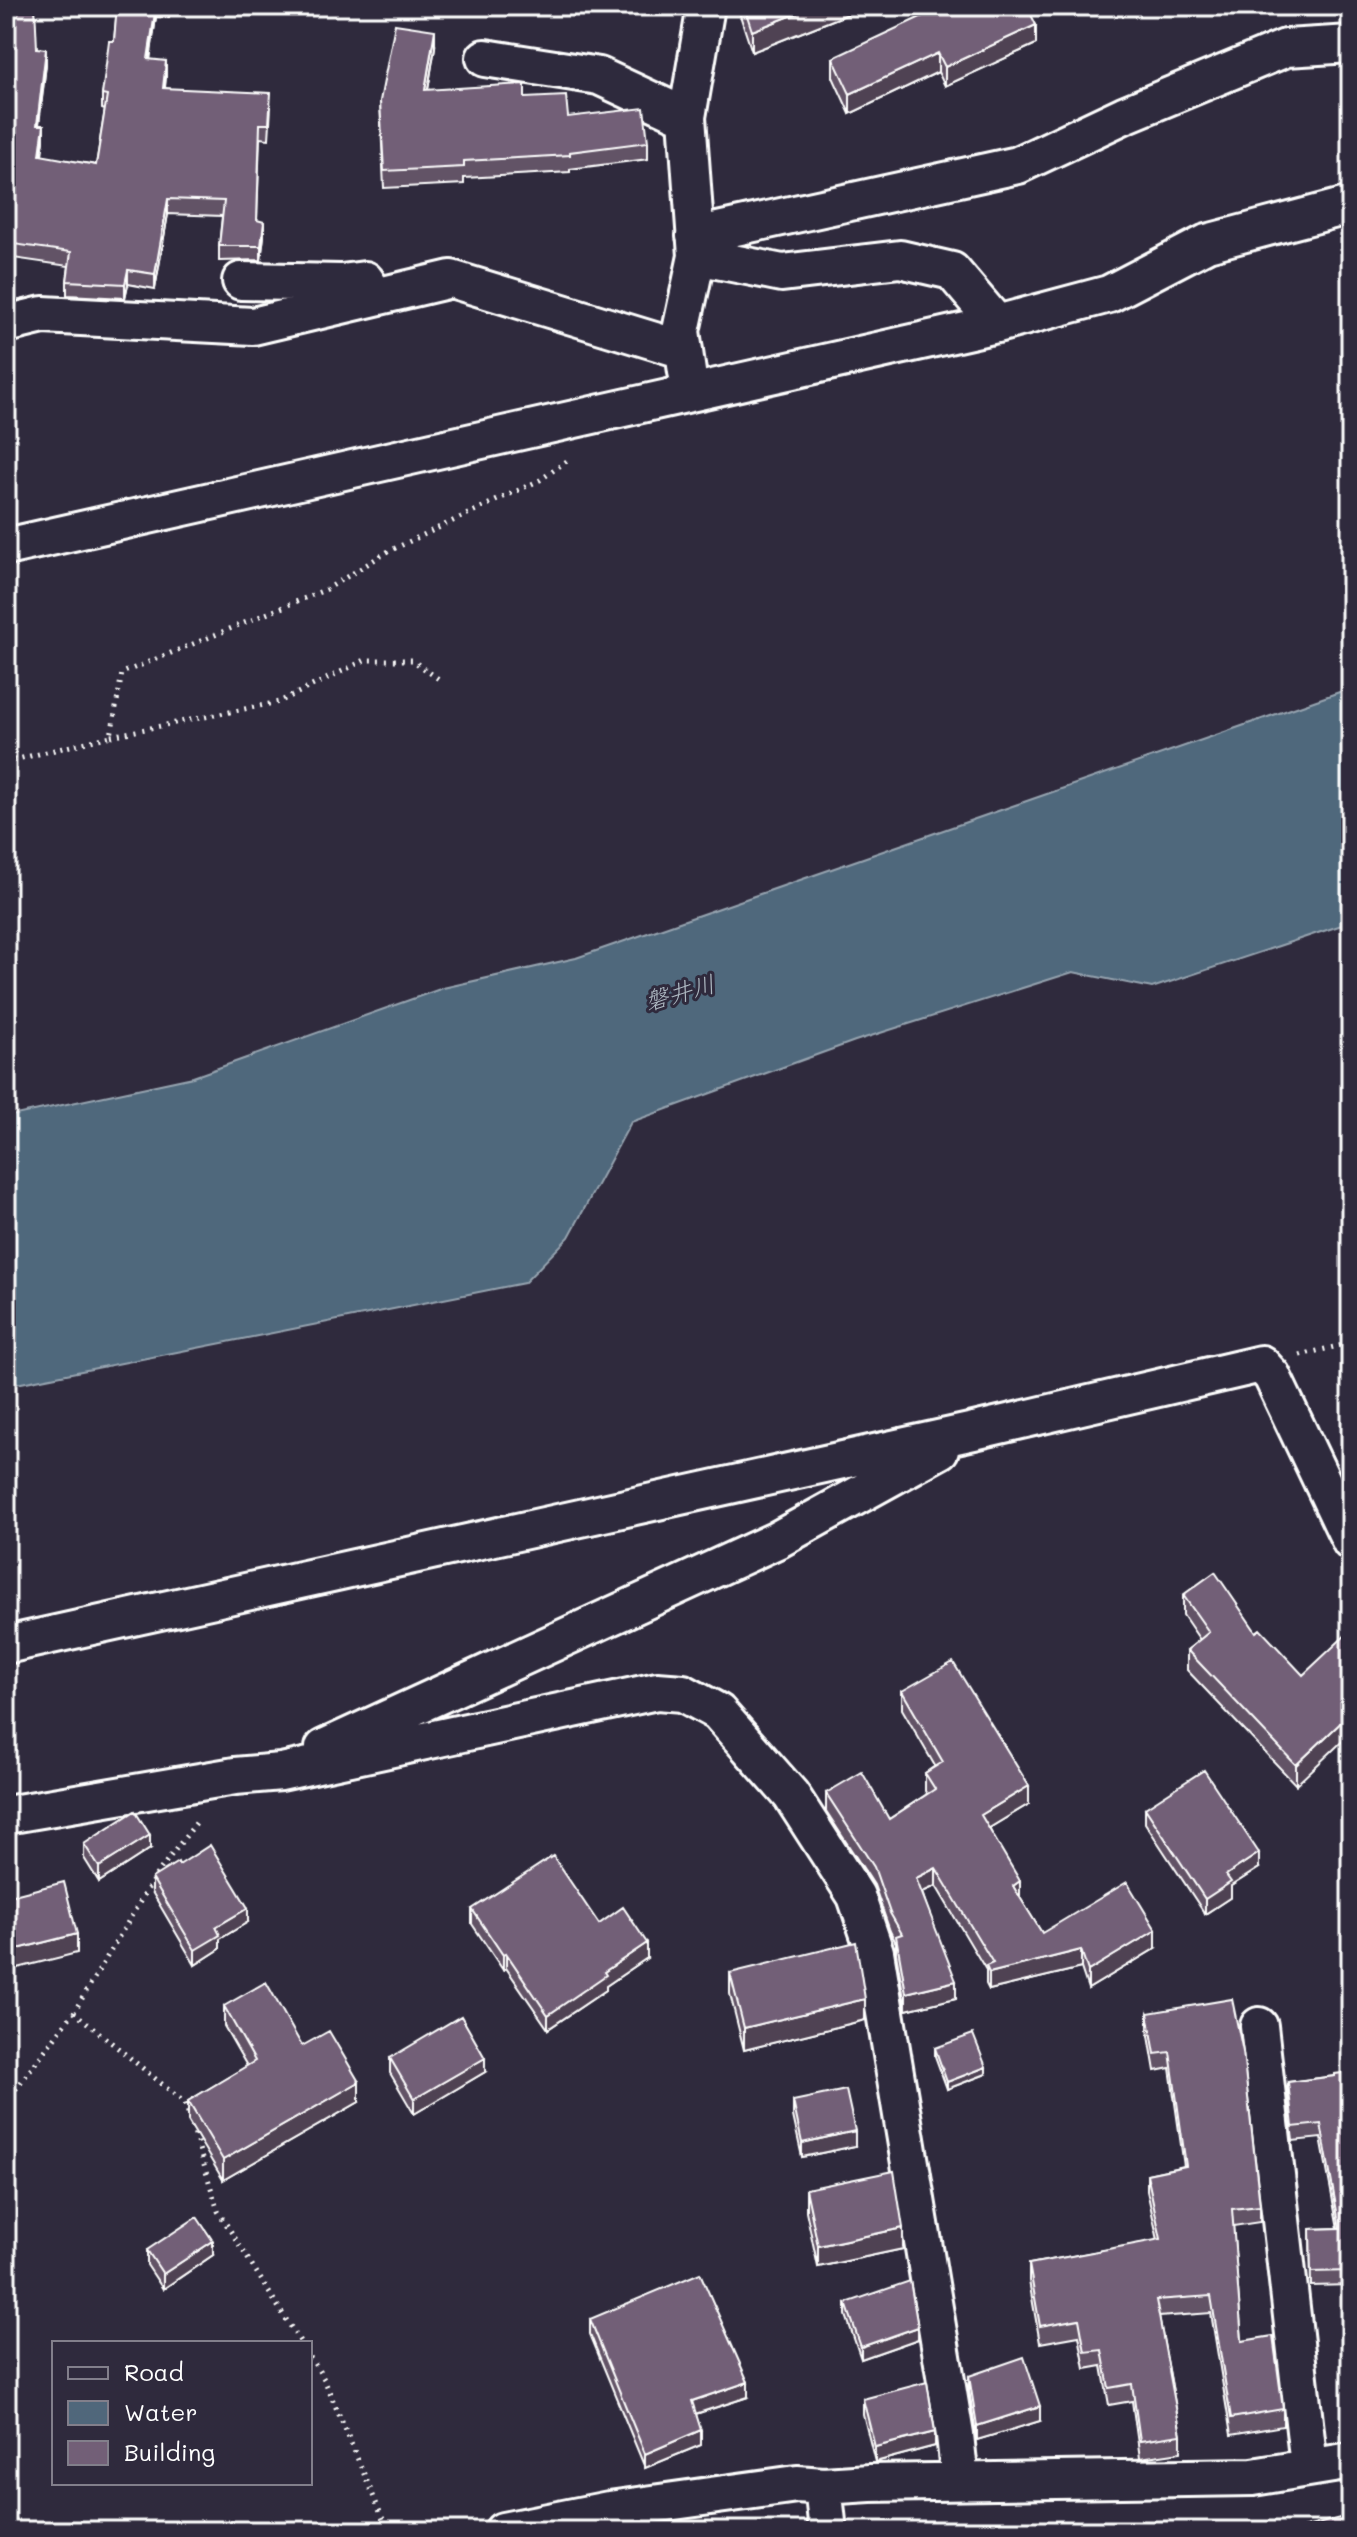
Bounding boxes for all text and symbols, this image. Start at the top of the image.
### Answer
water label: 磐井川 [641,967,718,1016]
legend [52,2341,312,2485]
text: Road [124,2356,184,2387]
text: Water [124,2396,198,2427]
text: Building [124,2436,215,2467]

